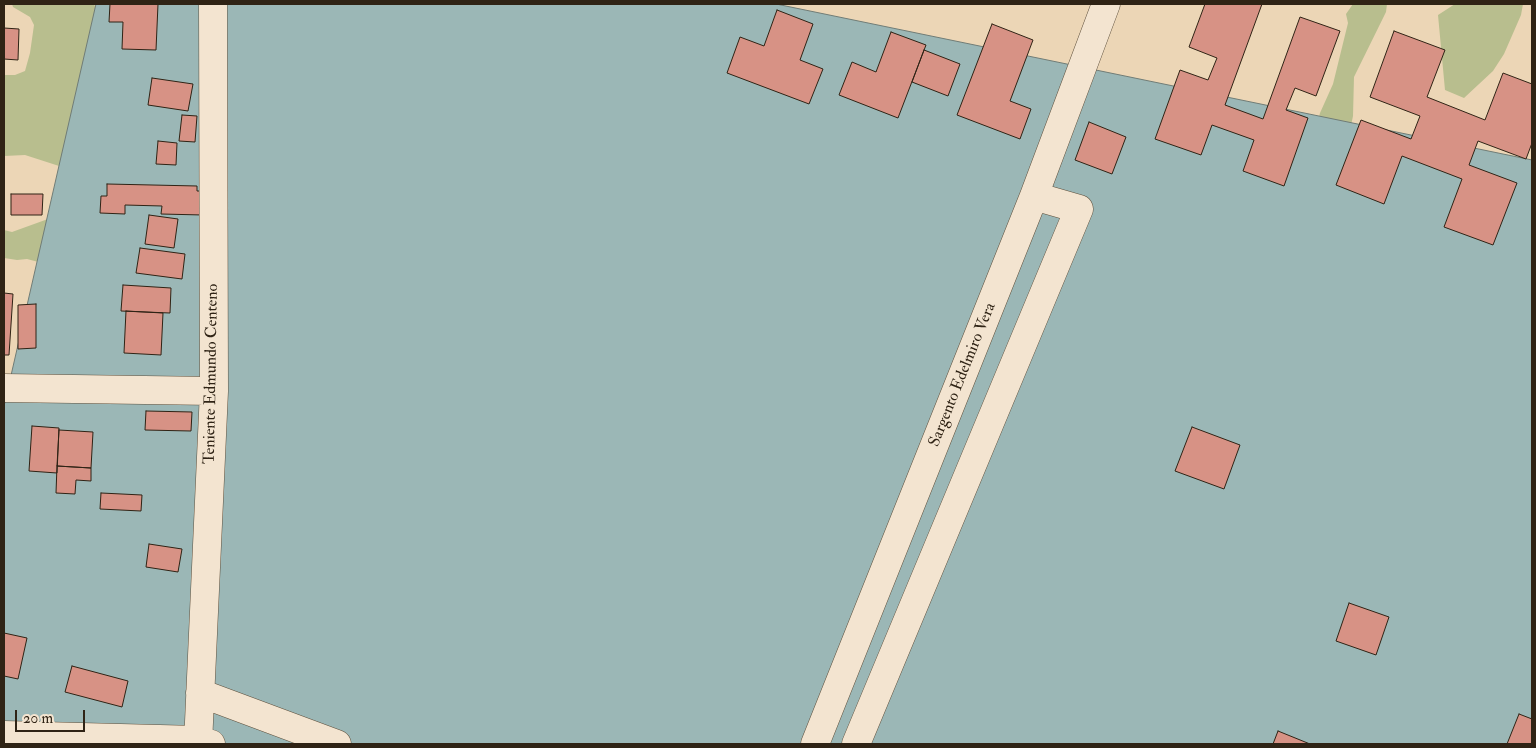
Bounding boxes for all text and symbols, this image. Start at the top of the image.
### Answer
street label: Teniente Edmundo Centeno [201,284,223,464]
street label: Sargento Edelmiro Vera [925,300,1001,450]
scale bar [18,700,88,732]
text: 20 m [23,709,53,728]

